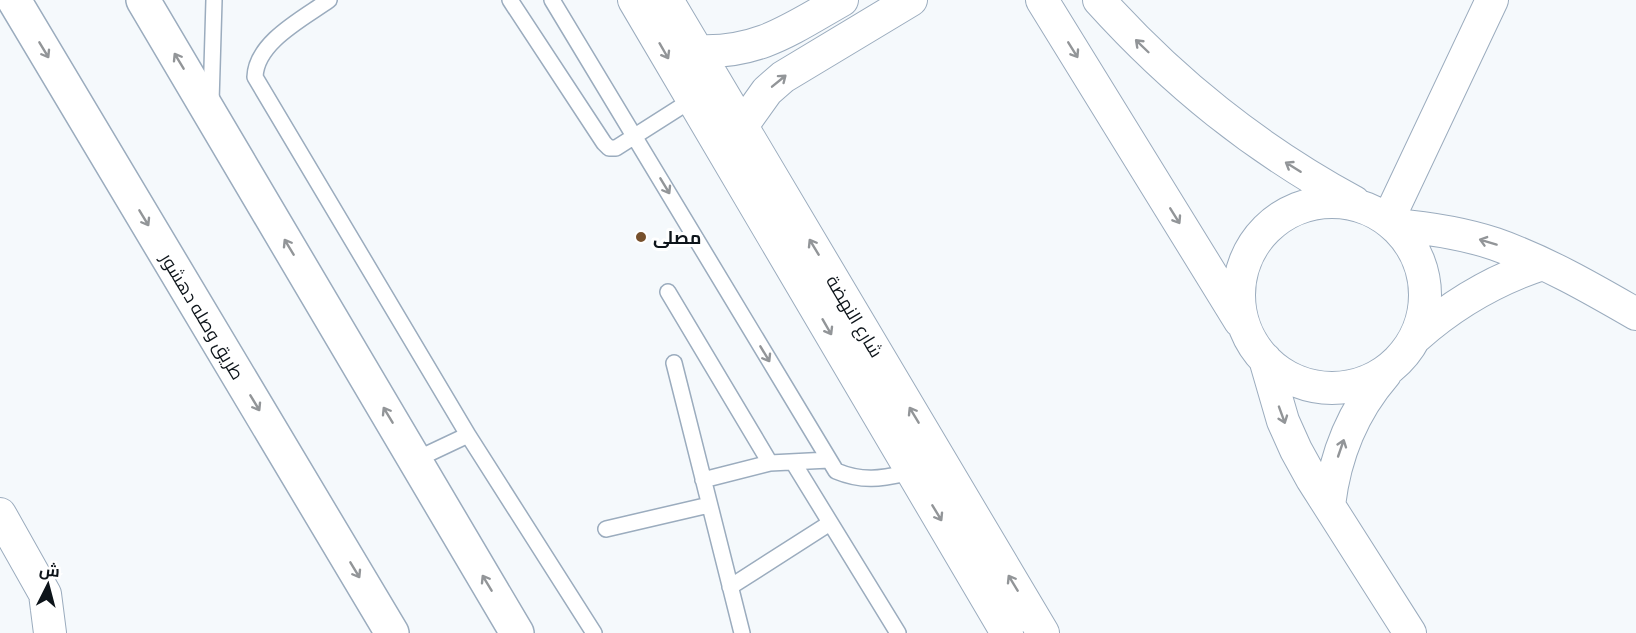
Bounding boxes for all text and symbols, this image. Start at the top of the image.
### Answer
one-way arrow [1134,38,1149,53]
one-way arrow [38,41,50,58]
one-way arrow [659,41,670,59]
one-way arrow [1067,41,1079,58]
one-way arrow [173,53,185,70]
one-way arrow [771,74,787,87]
one-way arrow [1285,161,1302,173]
one-way arrow [659,177,671,194]
one-way arrow [1169,207,1182,224]
one-way arrow [138,209,150,226]
place label: مصلى [653,227,701,249]
marker: مصلى [634,230,648,244]
one-way arrow [1479,236,1498,247]
one-way arrow [282,239,294,256]
one-way arrow [808,239,820,256]
street label: طريق وصله دهشور [154,248,249,384]
street label: شارع النهضة [820,272,887,362]
one-way arrow [821,318,833,335]
one-way arrow [759,345,771,362]
one-way arrow [249,394,261,411]
one-way arrow [1277,405,1288,424]
one-way arrow [382,407,394,424]
one-way arrow [907,407,919,424]
one-way arrow [1336,439,1347,458]
one-way arrow [931,504,943,521]
north arrow [18,555,78,615]
text: ش [38,560,61,581]
one-way arrow [349,561,361,578]
one-way arrow [481,575,493,592]
one-way arrow [1007,575,1019,592]

